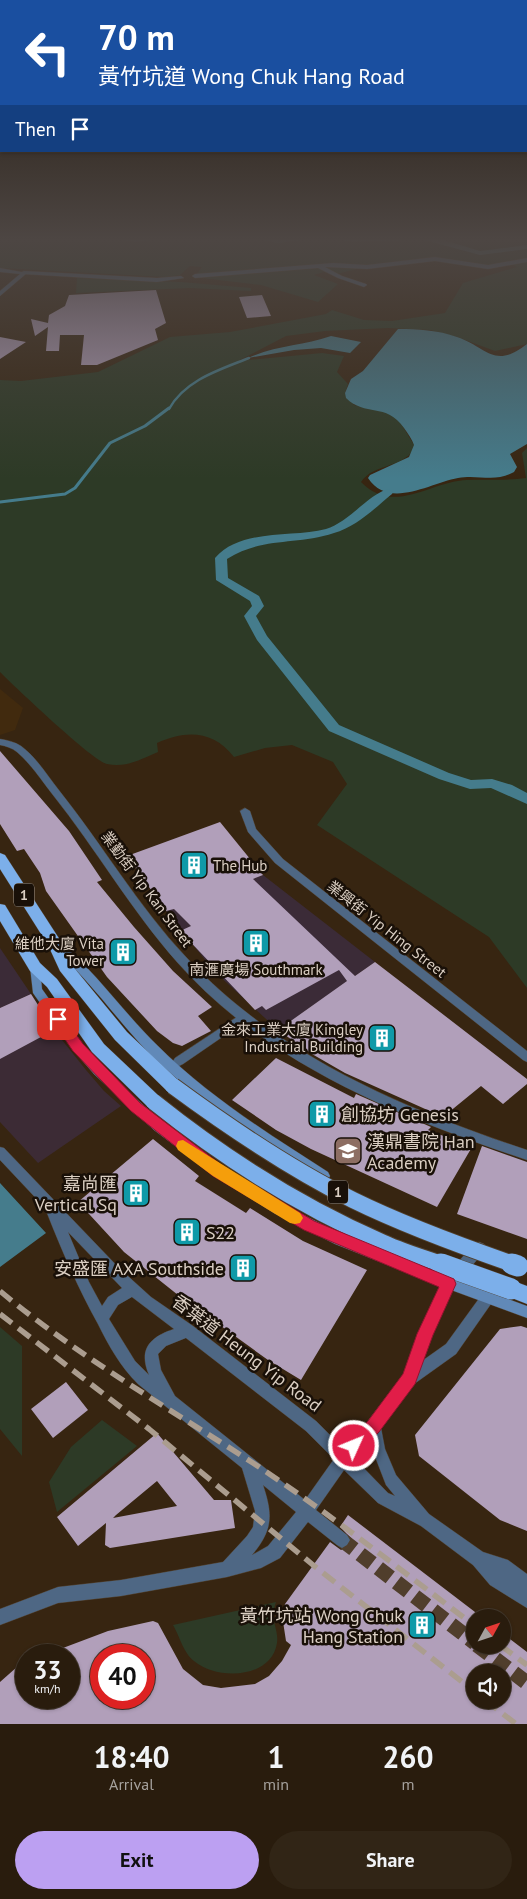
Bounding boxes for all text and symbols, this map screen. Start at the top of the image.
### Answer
text: 70 m [98,14,175,60]
icon: left [15,20,80,85]
text: 黃竹坑道 Wong Chuk Hang Road [98,62,405,90]
icon: arrive [66,115,94,143]
text: Then [15,117,56,141]
street label: 業勤街 Yip Kan Street [97,827,197,951]
building icon: The Hub [179,850,209,880]
place label: The Hub [213,856,267,875]
street label: 業興街 Yip Hing Street [324,877,450,981]
road number: 1 [14,884,34,906]
building icon: 南滙廣場 Southmark [241,928,271,958]
place label: 維他大廈 Vita Tower [15,934,104,970]
building icon: 維他大廈 Vita Tower [108,937,138,967]
place label: 南滙廣場 Southmark [189,960,323,979]
pin [37,998,79,1040]
icon: arrive [44,1005,72,1033]
place label: 金來工業大廈 Kingley Industrial Building [221,1020,363,1056]
building icon: 金來工業大廈 Kingley Industrial Building [367,1023,397,1053]
building icon: 創協坊 Genesis [307,1099,337,1129]
place label: 創協坊 Genesis [341,1103,459,1126]
place label: 漢鼎書院 Han Academy [367,1130,475,1174]
school or university icon: 漢鼎書院 Han Academy [333,1136,363,1166]
place label: 嘉尚匯 Vertical Sq [34,1172,117,1216]
building icon: 嘉尚匯 Vertical Sq [121,1178,151,1208]
road number: 1 [328,1180,348,1204]
building icon: S22 [172,1217,202,1247]
place label: S22 [206,1221,235,1244]
building icon: 安盛匯 AXA Southside [228,1253,258,1283]
place label: 安盛匯 AXA Southside [54,1257,224,1280]
street label: 香葉道 Heung Yip Road [168,1289,326,1417]
position arrow [327,1419,379,1471]
place label: 黃竹坑站 Wong Chuk Hang Station [240,1604,403,1648]
north arrow [466,1609,511,1654]
map controls [466,1609,511,1709]
building icon: 黃竹坑站 Wong Chuk Hang Station [407,1610,437,1640]
speed limit sign: 40 [90,1644,155,1709]
text: 33 [33,1654,62,1686]
button: sound [466,1664,511,1709]
text: km/h [34,1681,61,1696]
text: 18:40 [93,1737,170,1776]
text: 1 [268,1737,285,1776]
text: 260 [382,1737,434,1776]
text: Arrival [109,1774,154,1794]
text: min [263,1774,289,1794]
text: m [402,1774,415,1794]
button: Exit [15,1831,259,1889]
button: Share [269,1831,512,1889]

